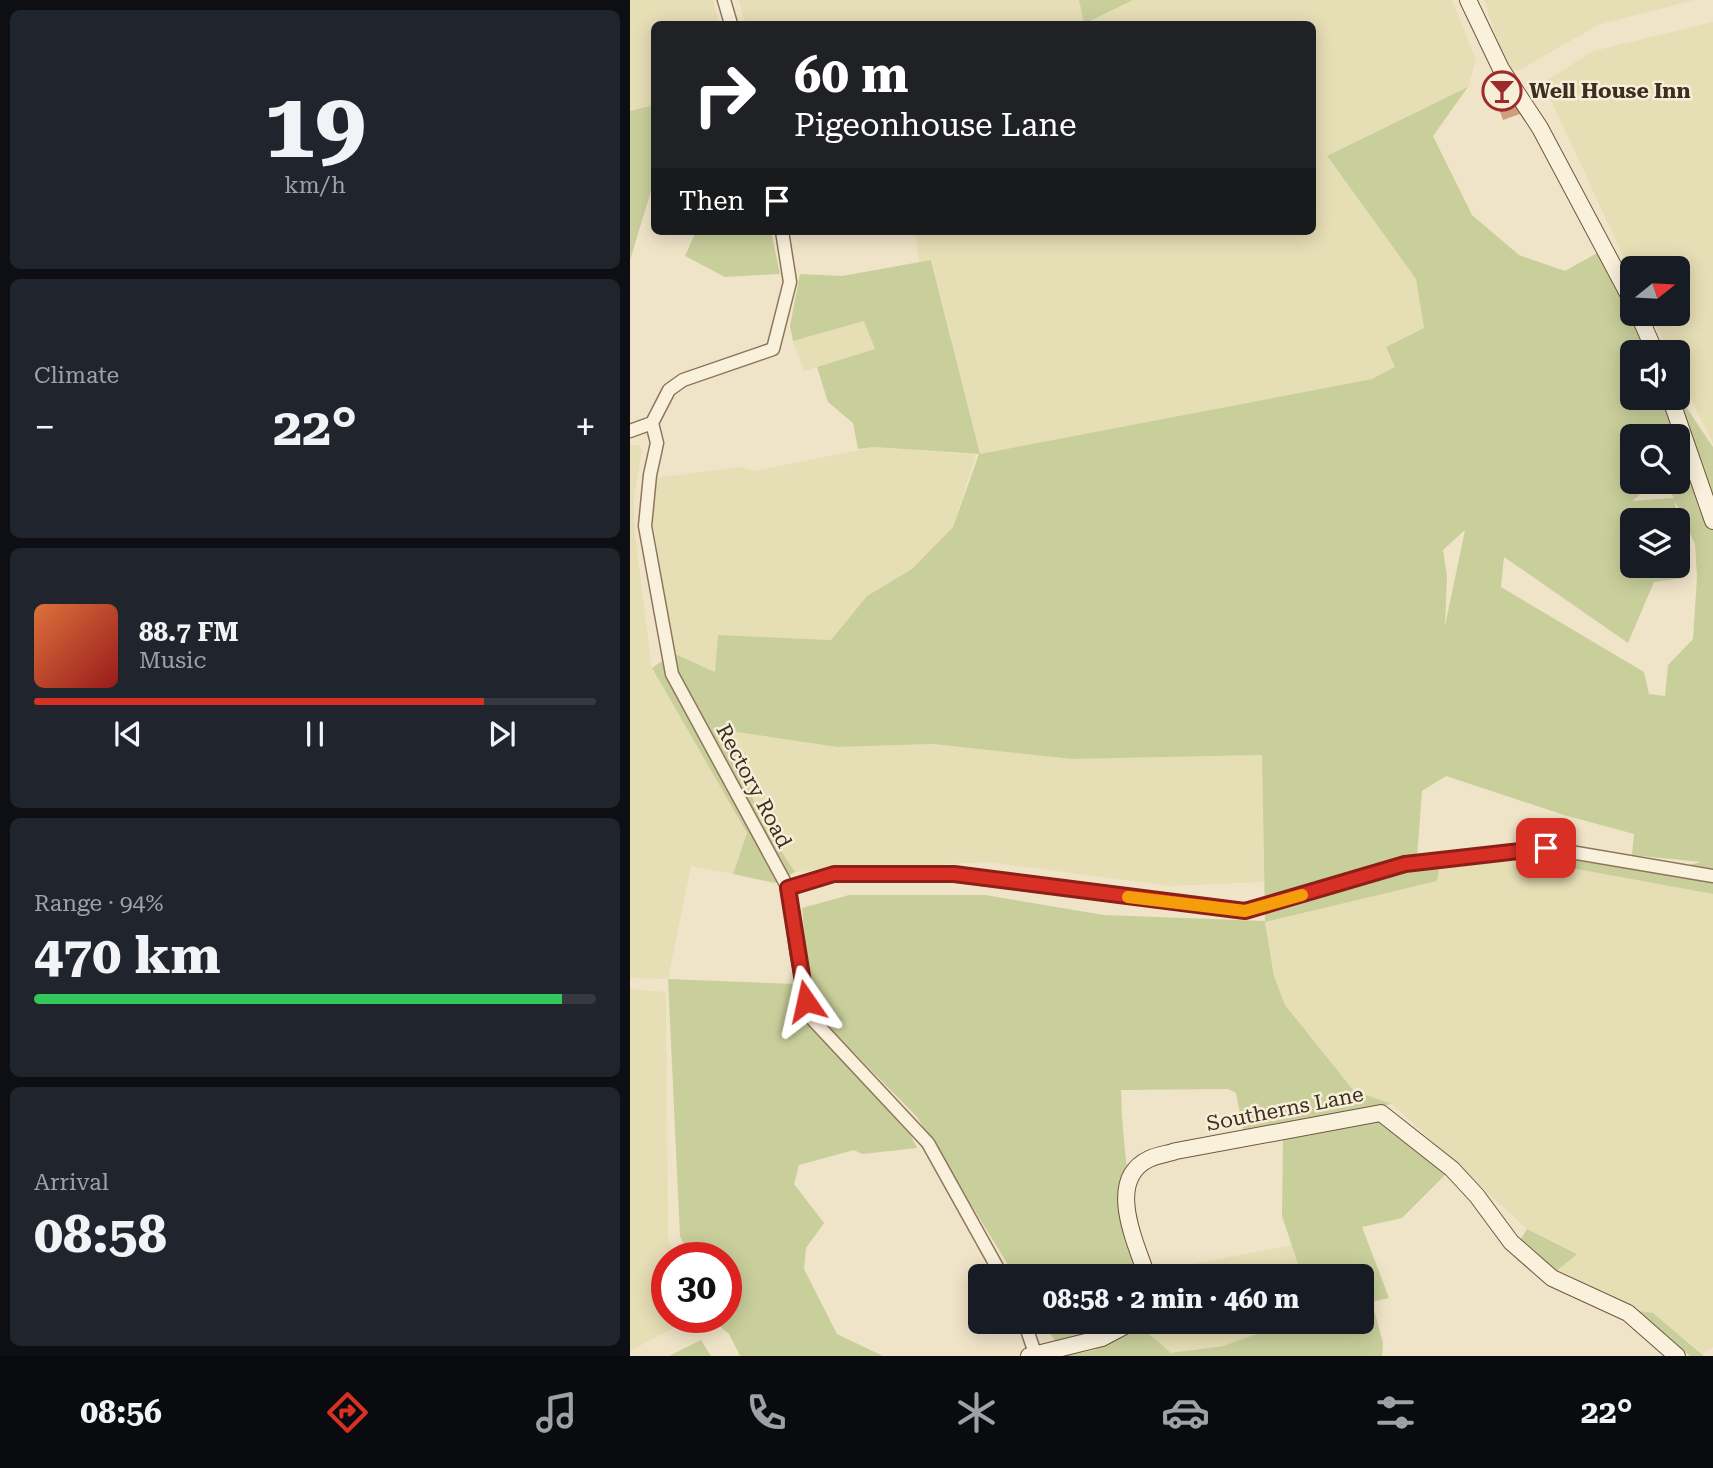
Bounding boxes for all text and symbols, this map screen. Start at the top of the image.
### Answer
text: 60 m [794,47,909,104]
icon: right [679,49,770,140]
bar icon: Well House Inn [1481,70,1523,112]
text: 19 [264,73,366,179]
place label: Well House Inn [1529,79,1691,103]
text: Pigeonhouse Lane [794,106,1076,144]
text: km/h [284,172,346,199]
icon: arrive [758,182,796,220]
text: Then [679,186,744,216]
north arrow [1620,256,1690,326]
map controls [1620,256,1690,578]
button: sound [1620,340,1690,410]
text: Climate [34,362,119,389]
text: 22° [273,397,357,458]
text: − [34,405,55,449]
text: + [575,405,596,449]
button: search [1620,424,1690,494]
button: layers [1620,508,1690,578]
text: 88.7 FM [139,617,239,647]
text: Music [139,647,206,674]
icon: previous [109,715,147,753]
icon: pause [296,715,334,753]
icon: next [483,715,521,753]
street label: Rectory Road [711,720,797,852]
pin [1516,818,1576,878]
icon: arrive [1527,829,1565,867]
text: Range · 94% [34,890,163,917]
text: 470 km [34,925,221,986]
position arrow [769,964,843,1038]
street label: Southerns Lane [1204,1082,1366,1136]
text: Arrival [34,1169,109,1196]
text: 08:58 [34,1204,167,1265]
speed limit sign: 30 [651,1242,742,1333]
text: 08:58 · 2 min · 460 m [1043,1284,1299,1314]
icon: directions [323,1388,372,1437]
icon: music [532,1388,581,1437]
icon: phone [742,1388,791,1437]
icon: climate [952,1388,1001,1437]
icon: car [1161,1388,1210,1437]
icon: filters [1371,1388,1420,1437]
text: 08:56 [80,1393,162,1431]
text: 22° [1581,1393,1633,1431]

